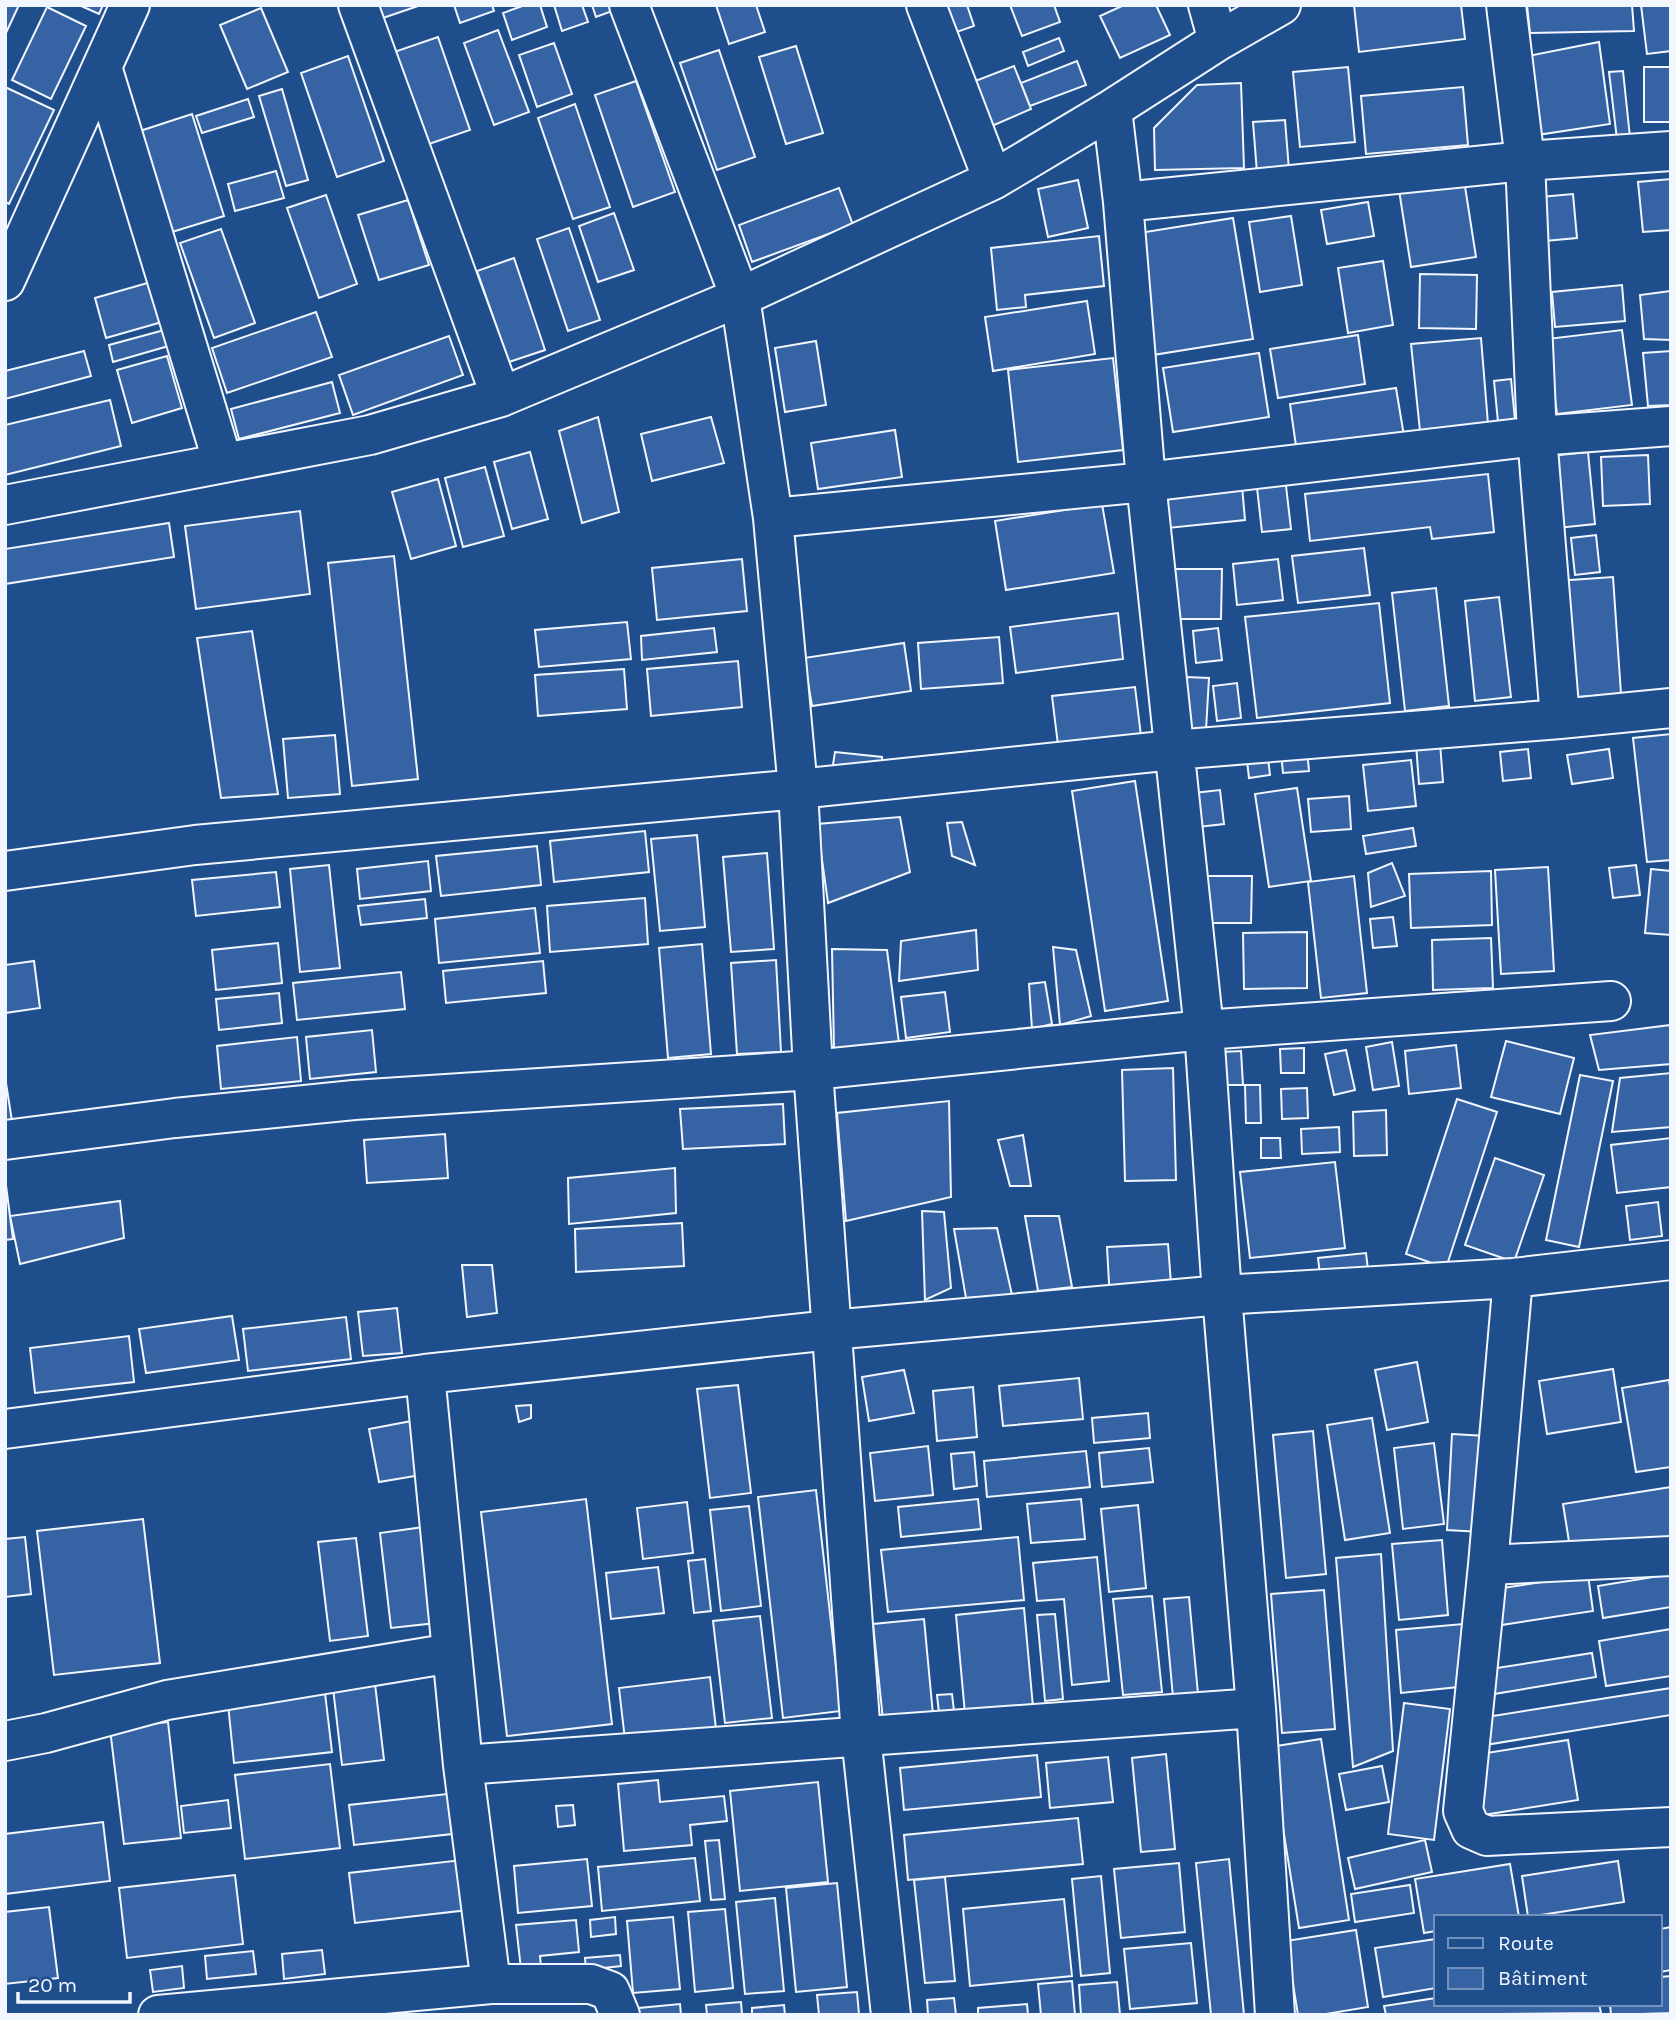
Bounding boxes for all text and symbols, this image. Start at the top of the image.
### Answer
legend [1434,1915,1662,2006]
text: Route [1498,1931,1554,1955]
scale bar [18,1960,130,2004]
text: Bâtiment [1498,1966,1588,1990]
text: 20 m [28,1973,77,1997]

